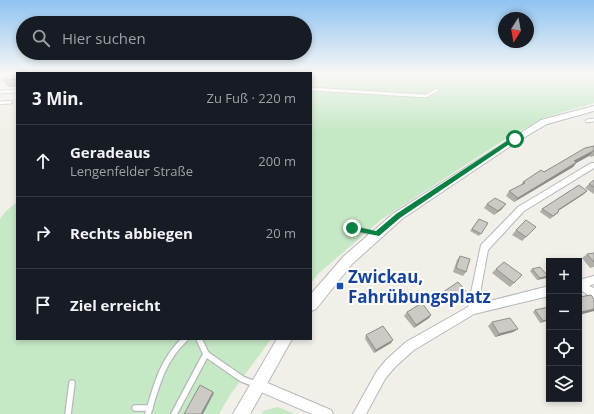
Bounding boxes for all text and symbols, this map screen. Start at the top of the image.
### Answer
north arrow [498,12,534,48]
search box [16,16,312,60]
icon: search [30,27,52,49]
text: Hier suchen [62,28,146,48]
text: 3 Min. [32,87,83,110]
text: Zu Fuß · 220 m [207,89,296,107]
route start [506,130,524,148]
text: Geradeaus [70,142,150,162]
icon: ahead [32,150,54,172]
text: 200 m [258,152,296,170]
text: Lengenfelder Straße [70,162,193,180]
route end [343,219,361,237]
icon: right [32,222,54,244]
text: Rechts abbiegen [70,223,193,243]
text: 20 m [266,224,296,242]
map controls [546,258,582,402]
button: + [546,258,582,294]
place label: Zwickau, Fahrübungsplatz [348,265,491,308]
marker: Zwickau, Fahrübungsplatz [335,281,345,291]
icon: arrive [32,294,54,316]
button: − [546,294,582,330]
text: Ziel erreicht [70,295,161,315]
button: locate [546,330,582,366]
button: layers [546,366,582,402]

